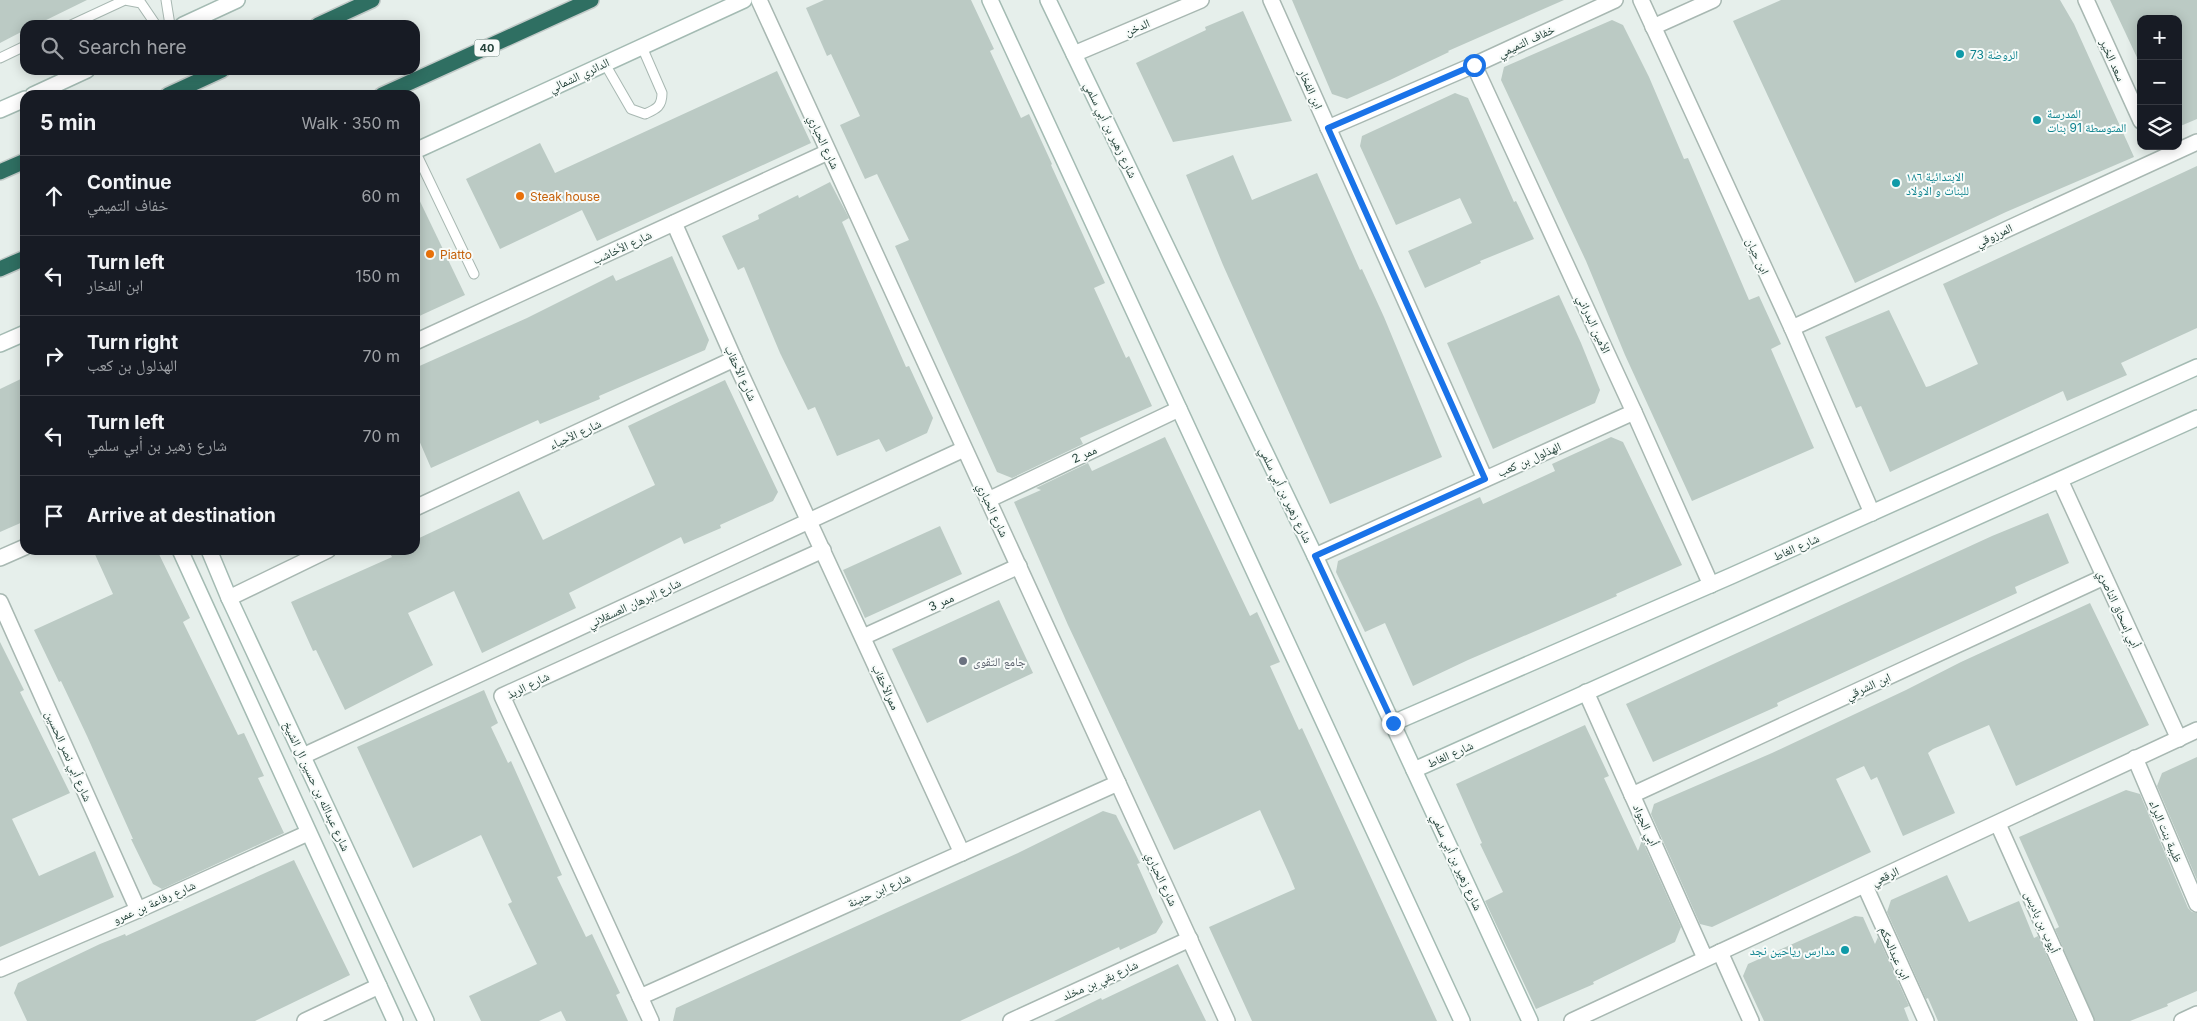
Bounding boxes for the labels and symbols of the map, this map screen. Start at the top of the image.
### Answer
street label: الدخن [1122,15,1152,39]
street label: خفاف التميمي [1495,21,1558,63]
street label: سعد الخير [2097,36,2129,84]
road number: 40 [474,40,500,56]
place label: الروضة 73 [1970,47,2018,62]
marker: الروضة 73 [1954,48,1966,60]
street label: الدائري الشمالي [546,54,613,98]
route start [1463,54,1486,77]
street label: ابن الفخار [1295,66,1327,112]
street label: شارع زهير بن أبي سلمي [1079,80,1141,182]
place label: المدرسة المتوسطة 91 بنات [2047,106,2126,135]
street label: شارع الحباري [802,112,843,173]
marker: المدرسة المتوسطة 91 بنات [2031,114,2043,126]
place label: الابتدائية ١٨٦ للبنات و الاولاد [1906,169,1969,198]
marker: الابتدائية ١٨٦ للبنات و الاولاد [1890,177,1902,189]
place label: Steak house [530,189,600,204]
marker: Steak house [514,190,526,202]
street label: المرزوقي [1973,220,2016,253]
street label: شارع الأخاشب [590,227,655,268]
street label: ابن حيان [1743,235,1773,277]
place label: Piatto [440,247,472,262]
marker: Piatto [424,248,436,260]
street label: الأمين البدراني [1571,292,1614,357]
street label: شارع الأحقاب [721,343,760,404]
street label: شارع الأحياء [547,415,604,453]
street label: الهذلول بن كعب [1495,438,1563,480]
street label: ممر 2 [1069,442,1099,466]
street label: شارع زهير بن أبي سلمي [1254,445,1316,547]
street label: شارع الحباري [971,480,1012,541]
street label: شارع الغاط [1771,530,1822,565]
street label: أبي إسحاق الناصري [2092,568,2144,652]
street label: شارع البرهان العسقلاني [585,575,684,634]
street label: ممر 3 [926,590,956,614]
place label: جامع التقوى [973,654,1026,669]
marker: جامع التقوى [957,655,969,667]
street label: ممرالأحقاب [869,662,903,713]
street label: شارع الربذ [504,668,552,703]
street label: ابن الشرقي [1843,669,1894,706]
street label: شارع أبي نصر الحسين [40,708,96,805]
route end [1382,712,1405,735]
street label: شارع عبدالله بن حسين ال الشيخ [279,719,354,854]
street label: شارع الغاط [1425,737,1476,772]
street label: ظبية بنت البراء [2146,798,2186,865]
street label: أبي الجواد [1627,802,1662,850]
street label: شارع زهير بن أبي سلمي [1425,811,1486,914]
street label: شارع الحباري [1140,849,1181,910]
street label: الرقعي [1869,863,1902,892]
street label: شارع ابن حنينة [845,869,913,911]
street label: شارع رفاعة بن عمرو [110,877,198,928]
street label: أيوب بن باديس [2021,889,2062,956]
street label: ابن عبدالحكم [1876,924,1914,983]
place label: مدارس رياحين نجد [1750,943,1835,958]
marker: مدارس رياحين نجد [1839,944,1851,956]
street label: شارع بقي بن مخلد [1060,957,1142,1006]

